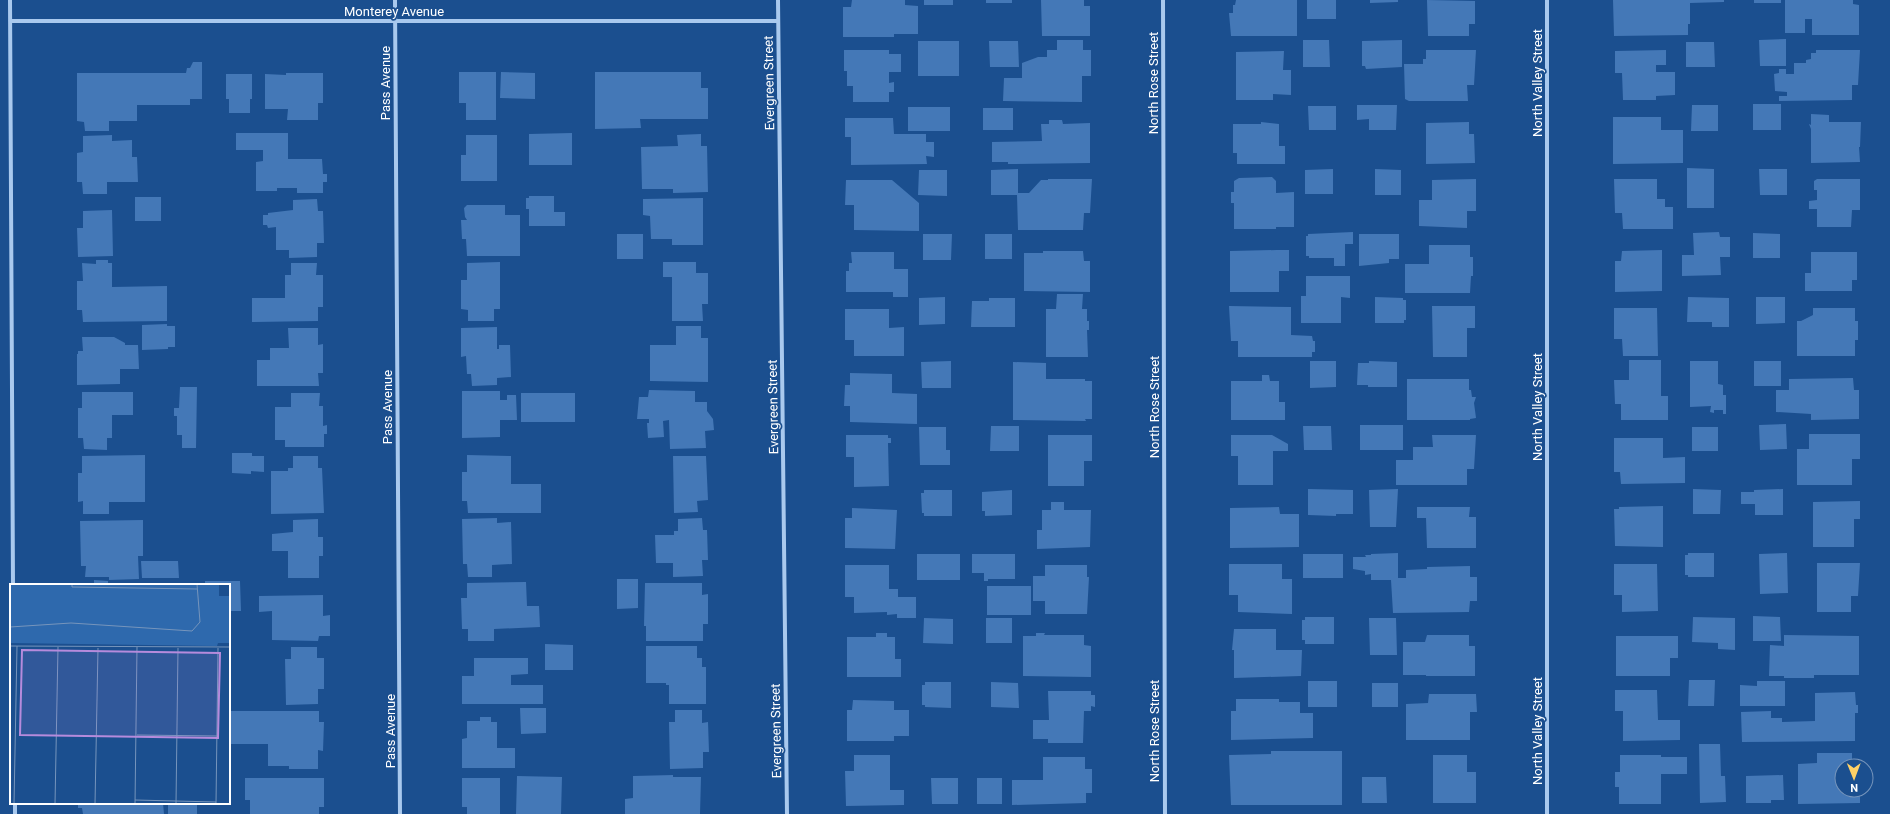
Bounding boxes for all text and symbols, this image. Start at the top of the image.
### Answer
street label: Monterey Avenue [344,4,444,19]
street label: North Valley Street [1530,29,1545,137]
street label: North Rose Street [1146,32,1161,134]
street label: Evergreen Street [761,36,777,130]
street label: Pass Avenue [378,46,393,120]
street label: North Valley Street [1530,353,1545,461]
street label: North Rose Street [1147,356,1162,458]
street label: Evergreen Street [765,360,781,454]
street label: Pass Avenue [380,370,395,444]
inset map [10,584,230,804]
street label: North Valley Street [1530,677,1545,785]
street label: North Rose Street [1147,680,1162,782]
street label: Evergreen Street [768,684,784,778]
street label: Pass Avenue [383,694,398,768]
north arrow [1834,758,1874,798]
text: N [1850,781,1858,794]

